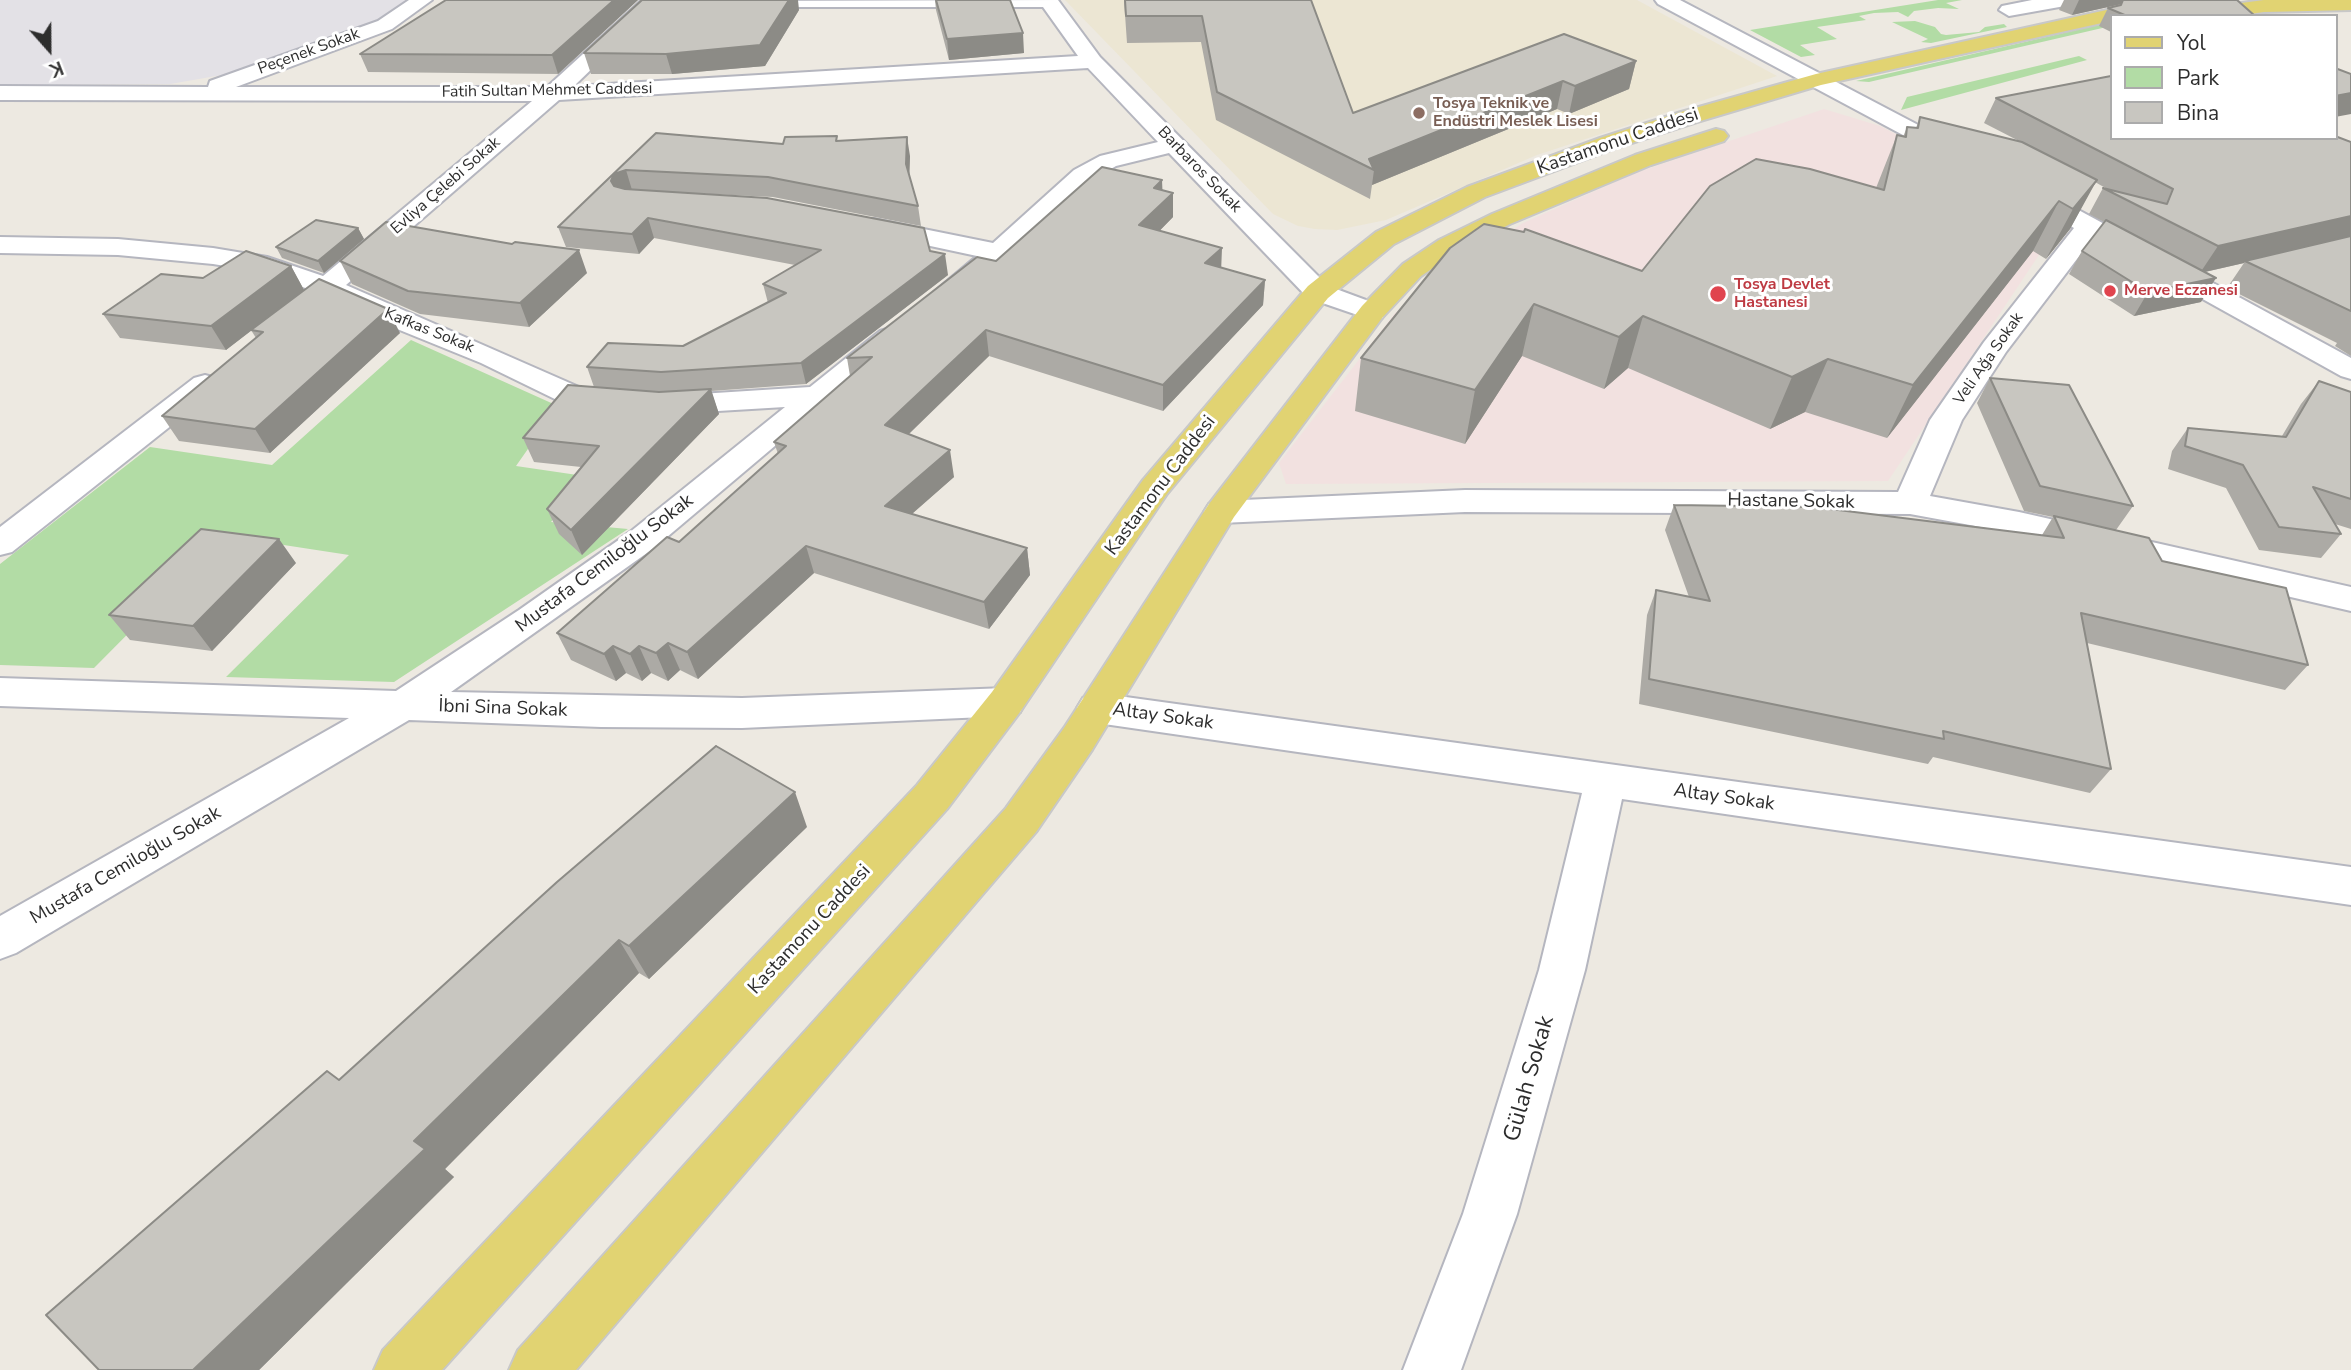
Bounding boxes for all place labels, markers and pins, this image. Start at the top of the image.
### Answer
place label: Tosya Teknik ve Endüstri Meslek Lisesi [1433,94,1598,132]
marker: Tosya Teknik ve Endüstri Meslek Lisesi [1411,105,1427,121]
place label: Tosya Devlet Hastanesi [1734,275,1830,313]
place label: Merve Eczanesi [2124,281,2238,301]
marker: Merve Eczanesi [2102,283,2118,299]
marker: Tosya Devlet Hastanesi [1708,284,1728,304]

